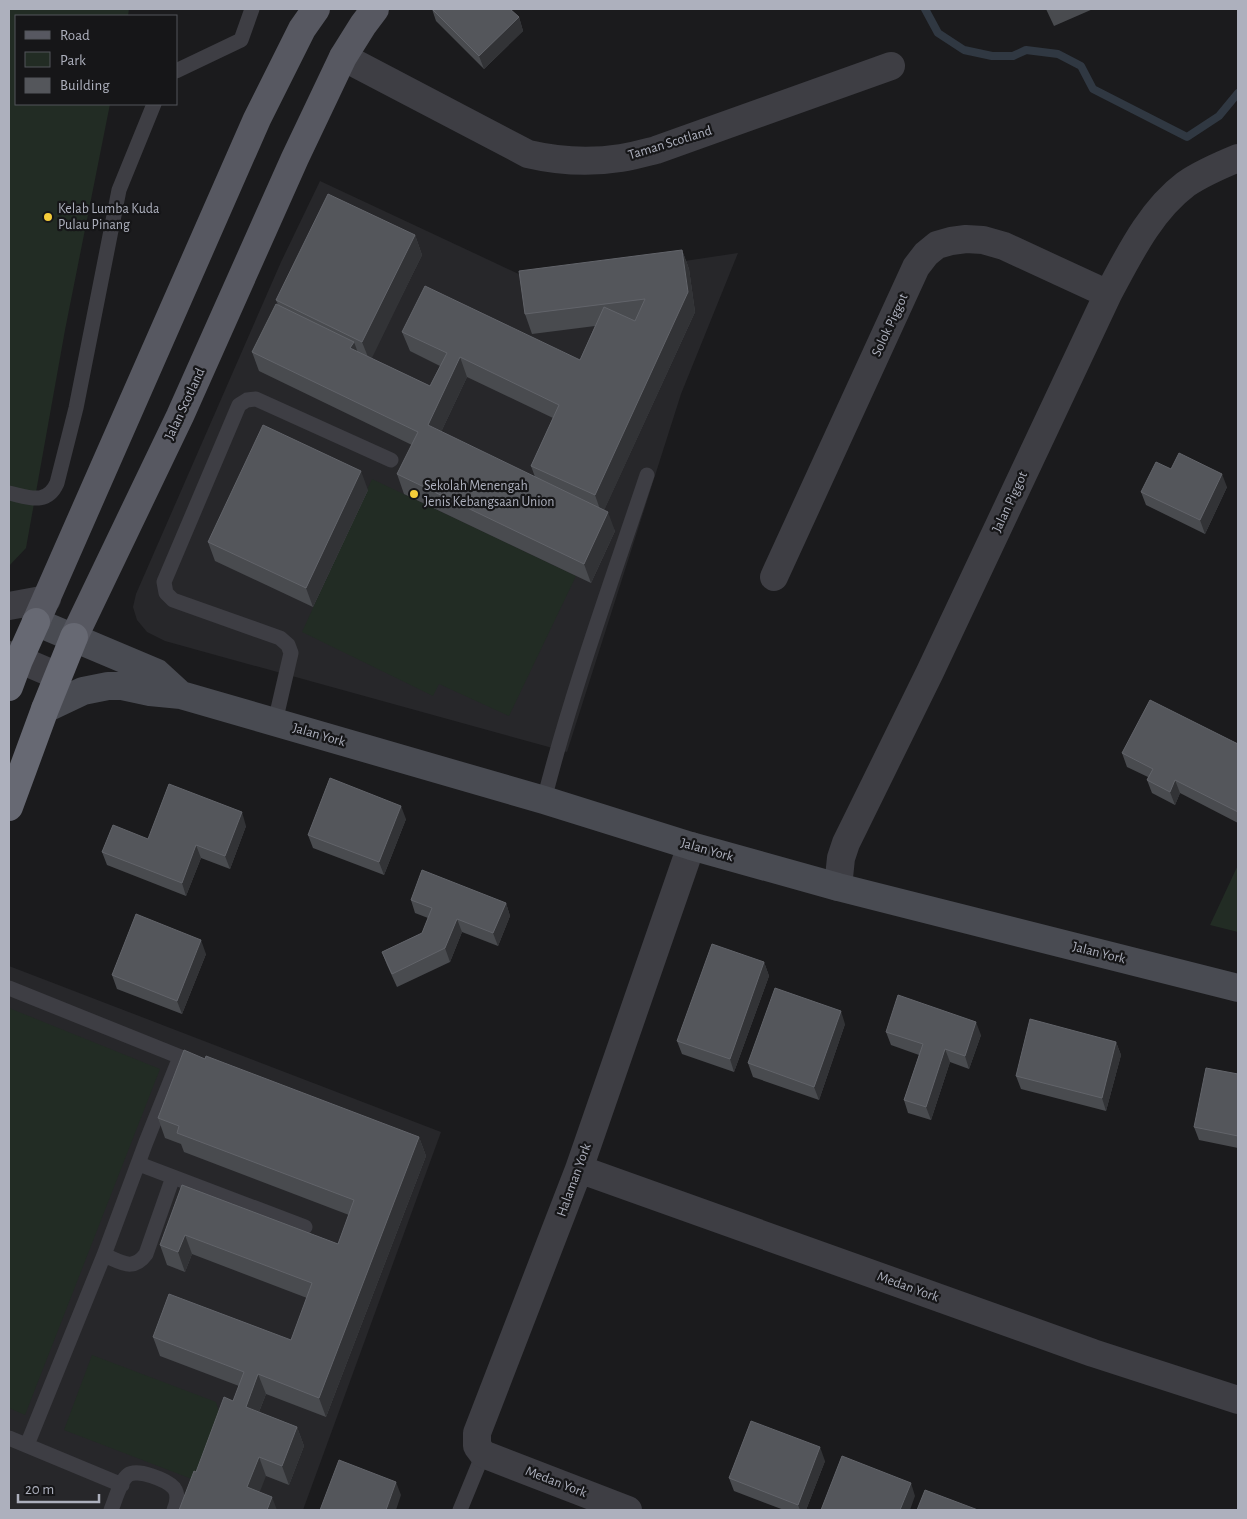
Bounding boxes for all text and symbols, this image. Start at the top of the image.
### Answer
legend [15,15,178,105]
text: Road [60,28,90,43]
text: Park [60,53,86,68]
text: Building [60,78,110,93]
street label: Taman Scotland [627,124,713,162]
place label: Kelab Lumba Kuda Pulau Pinang [58,202,160,232]
marker: Kelab Lumba Kuda Pulau Pinang [42,211,54,223]
street label: Solok Piggot [869,291,911,359]
street label: Jalan Scotland [162,366,208,442]
street label: Jalan Piggot [990,469,1030,535]
place label: Sekolah Menengah Jenis Kebangsaan Union [424,479,555,509]
marker: Sekolah Menengah Jenis Kebangsaan Union [408,488,420,500]
street label: Jalan York [291,721,347,749]
street label: Jalan York [679,836,735,864]
street label: Jalan York [1071,940,1127,966]
street label: Halaman York [554,1141,594,1218]
street label: Medan York [875,1269,941,1305]
street label: Medan York [523,1464,589,1500]
scale bar [18,1472,99,1504]
text: 20 m [25,1482,54,1497]

